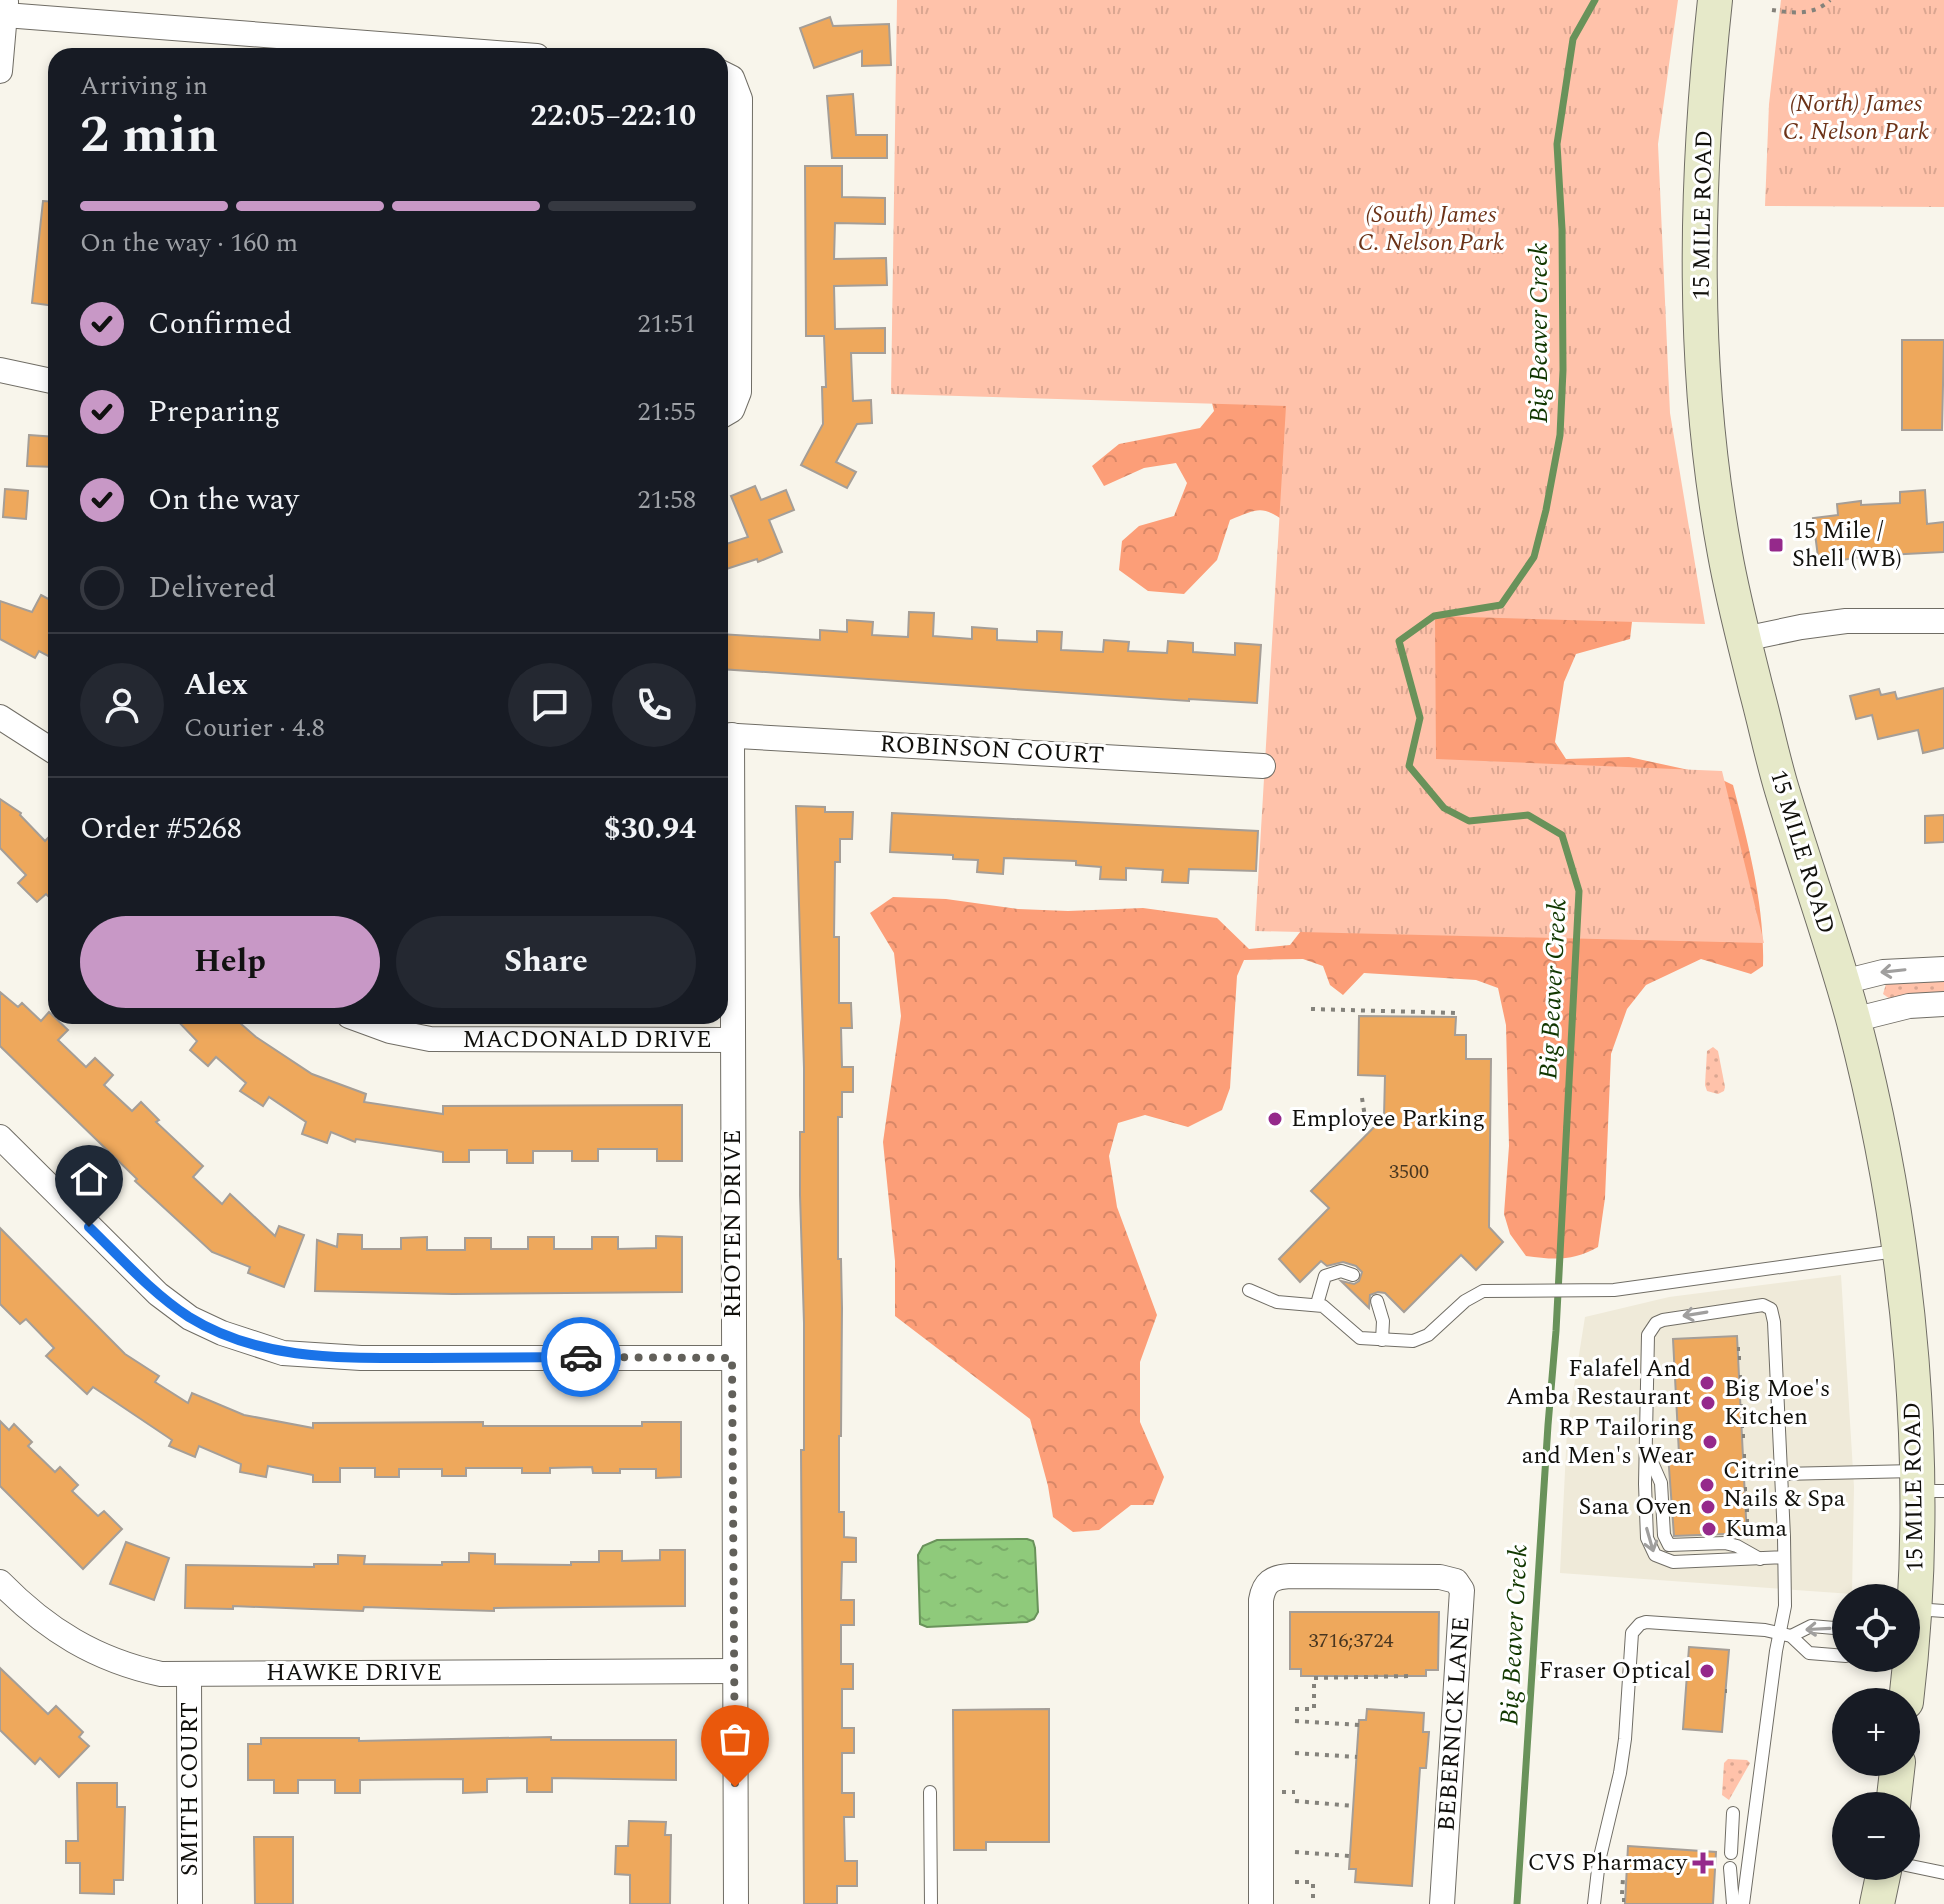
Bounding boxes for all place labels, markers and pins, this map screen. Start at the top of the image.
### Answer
place label: 15 Mile / Shell (WB) [1792,513,1902,577]
marker: 15 Mile / Shell (WB) [1767,536,1785,554]
place label: Employee Parking [1291,1101,1485,1137]
marker: Employee Parking [1266,1110,1284,1128]
pin [55,1145,123,1227]
place label: Falafel And Amba Restaurant [1506,1351,1691,1415]
place label: Big Moe's Kitchen [1724,1371,1831,1435]
marker: Falafel And Amba Restaurant [1698,1374,1716,1392]
marker: Big Moe's Kitchen [1699,1394,1717,1412]
place label: RP Tailoring and Men's Wear [1522,1410,1694,1474]
marker: RP Tailoring and Men's Wear [1701,1433,1719,1451]
place label: Citrine Nails & Spa [1723,1453,1846,1517]
marker: Citrine Nails & Spa [1698,1476,1716,1494]
place label: Sana Oven [1579,1489,1692,1525]
marker: Sana Oven [1699,1498,1717,1516]
place label: Kuma [1725,1511,1788,1547]
marker: Kuma [1700,1520,1718,1538]
place label: Fraser Optical [1539,1653,1691,1689]
marker: Fraser Optical [1698,1662,1716,1680]
pin [701,1705,769,1787]
place label: CVS Pharmacy [1528,1845,1688,1881]
marker: CVS Pharmacy [1694,1854,1712,1872]

